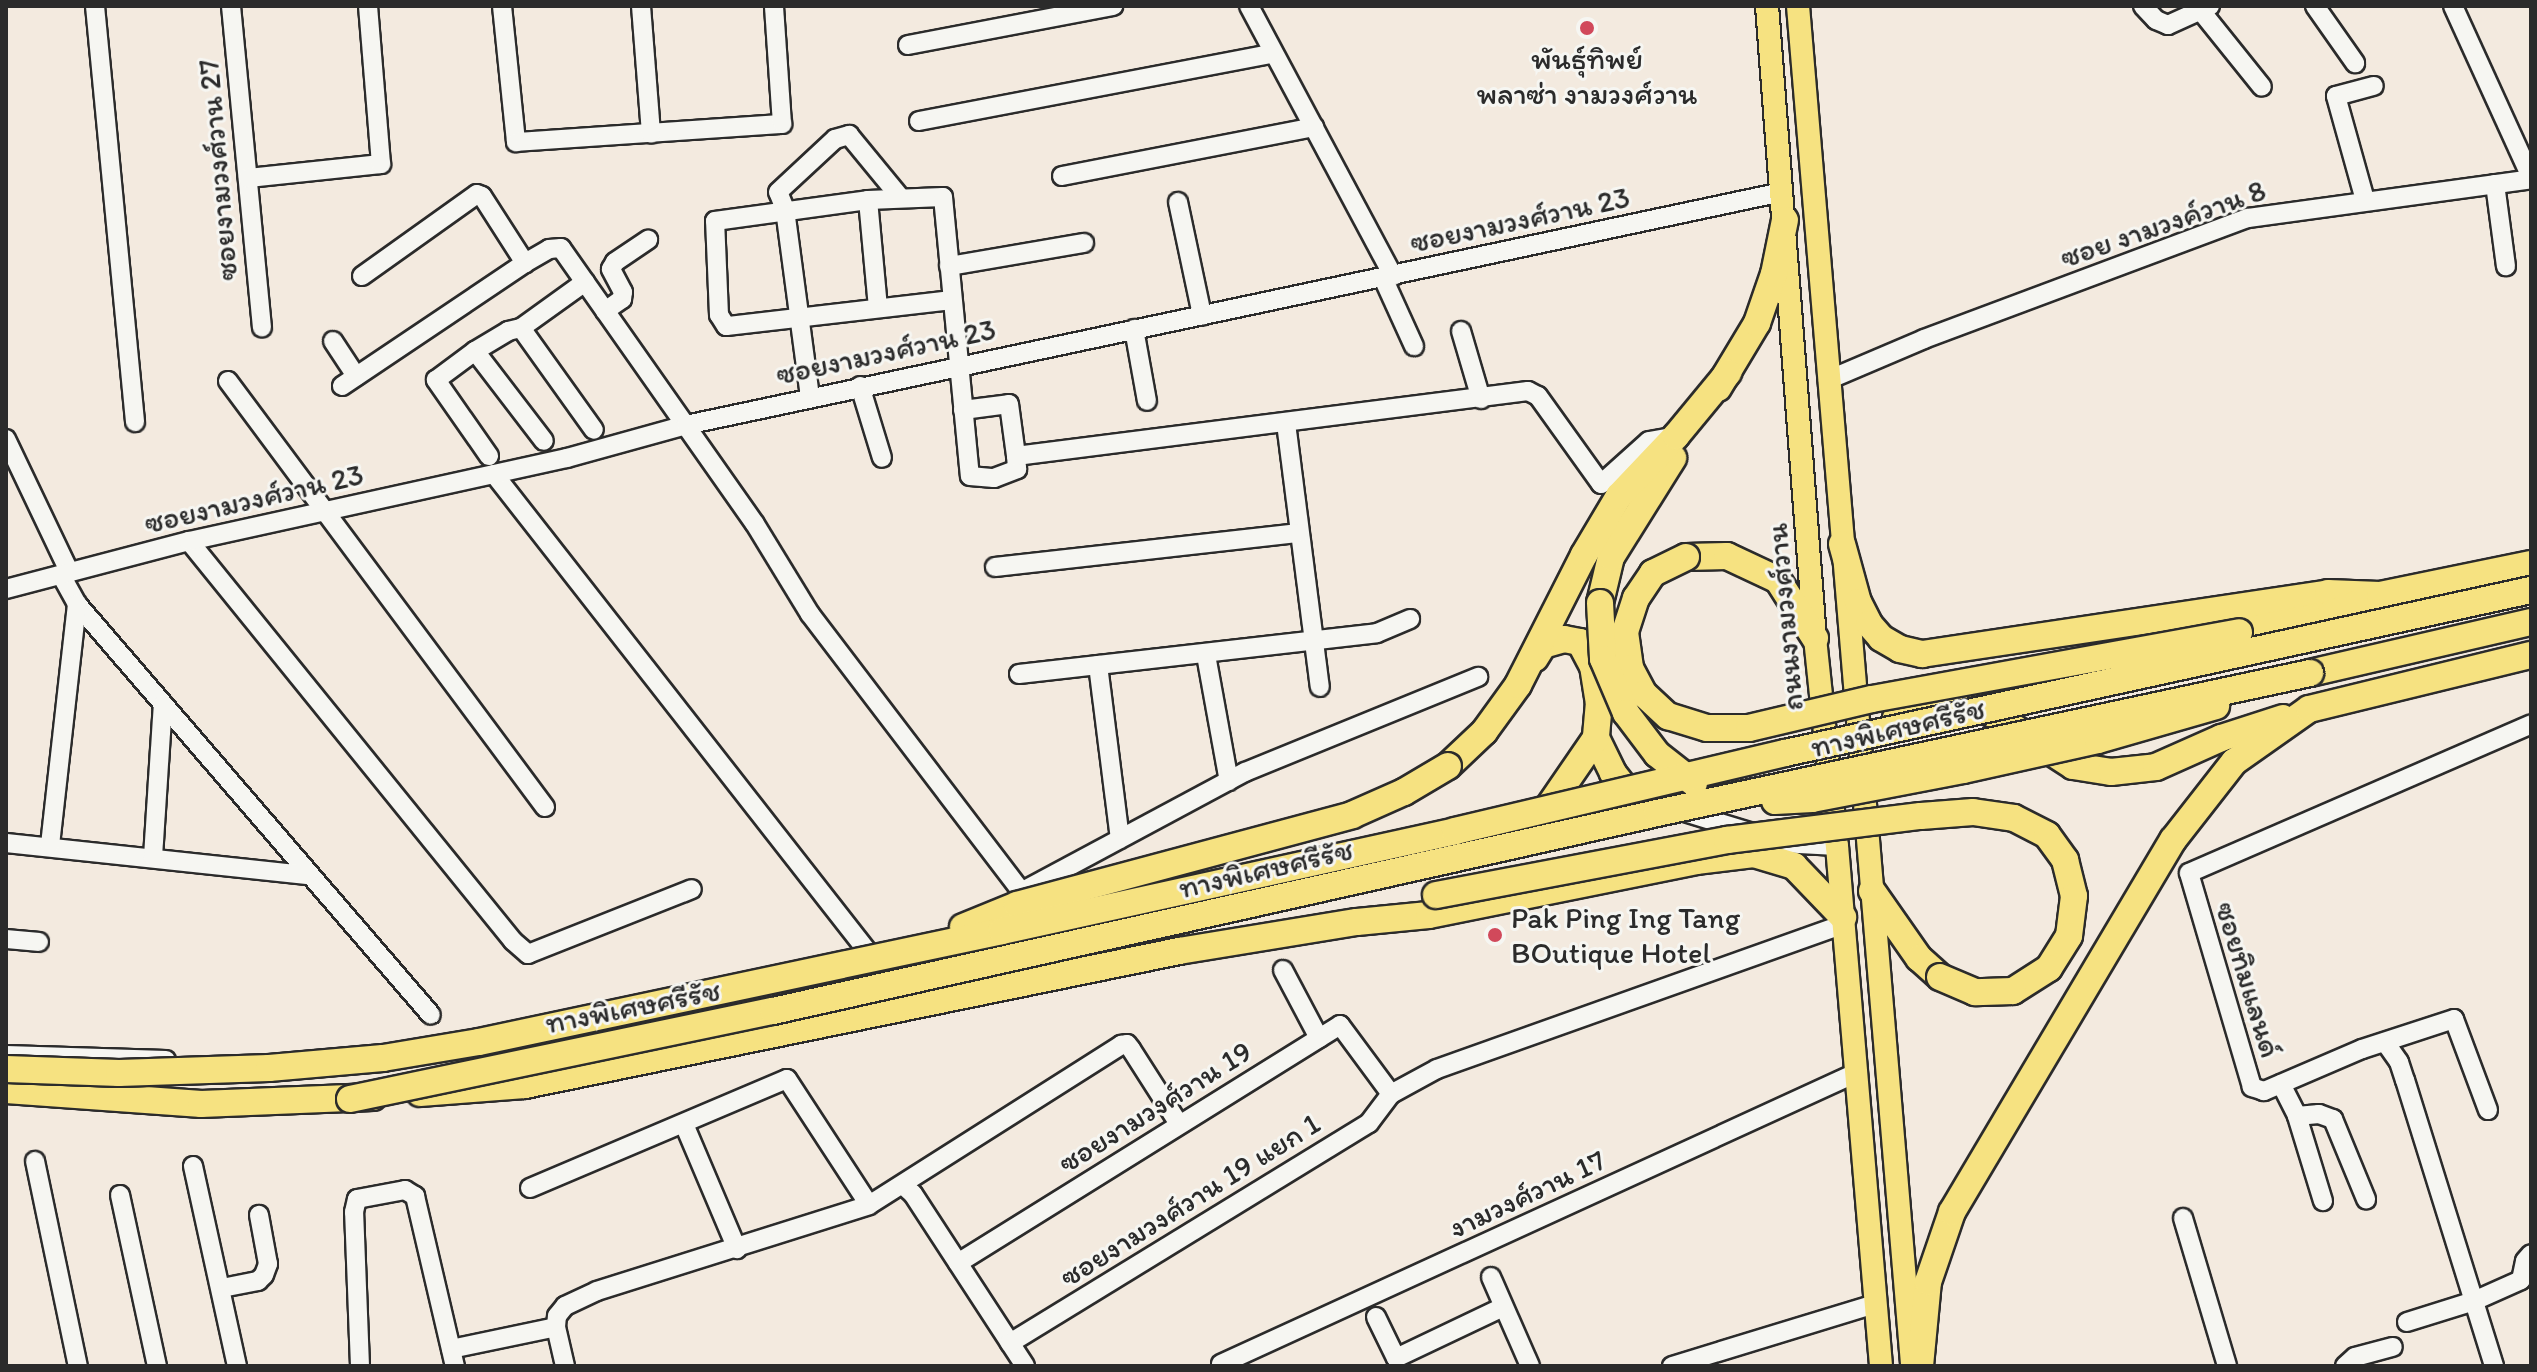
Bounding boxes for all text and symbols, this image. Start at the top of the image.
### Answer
marker: พันธุ์ทิพย์ พลาซ่า งามวงศ์วาน [1578,19,1596,37]
place label: พันธุ์ทิพย์ พลาซ่า งามวงศ์วาน [1477,41,1697,112]
street label: ซอยงามวงศ์วาน 27 [190,58,246,282]
street label: ซอย งามวงค์วาน 8 [2056,172,2270,276]
street label: ซอยงามวงศ์วาน 23 [1407,179,1633,261]
street label: ซอยงามวงศ์วาน 23 [773,311,999,393]
street label: ซอยงามวงศ์วาน 23 [141,456,367,542]
street label: ถนนงามวงศ์วาน [1759,522,1811,712]
street label: ทางพิเศษศรีรัช [1807,690,1989,766]
street label: ทางพิเศษศรีรัช [1175,831,1357,907]
street label: ซอยทิมแลนด์ [2207,898,2289,1062]
place label: Pak Ping Ing Tang BOutique Hotel [1511,900,1741,970]
marker: Pak Ping Ing Tang BOutique Hotel [1486,926,1504,944]
street label: ทางพิเศษศรีรัช [542,972,724,1042]
street label: ซอยงามวงศ์วาน 19 [1052,1033,1258,1181]
street label: ซอยงามวงศ์วาน 19 แยก 1 [1053,1105,1327,1295]
street label: งามวงศ์วาน 17 [1443,1142,1611,1246]

